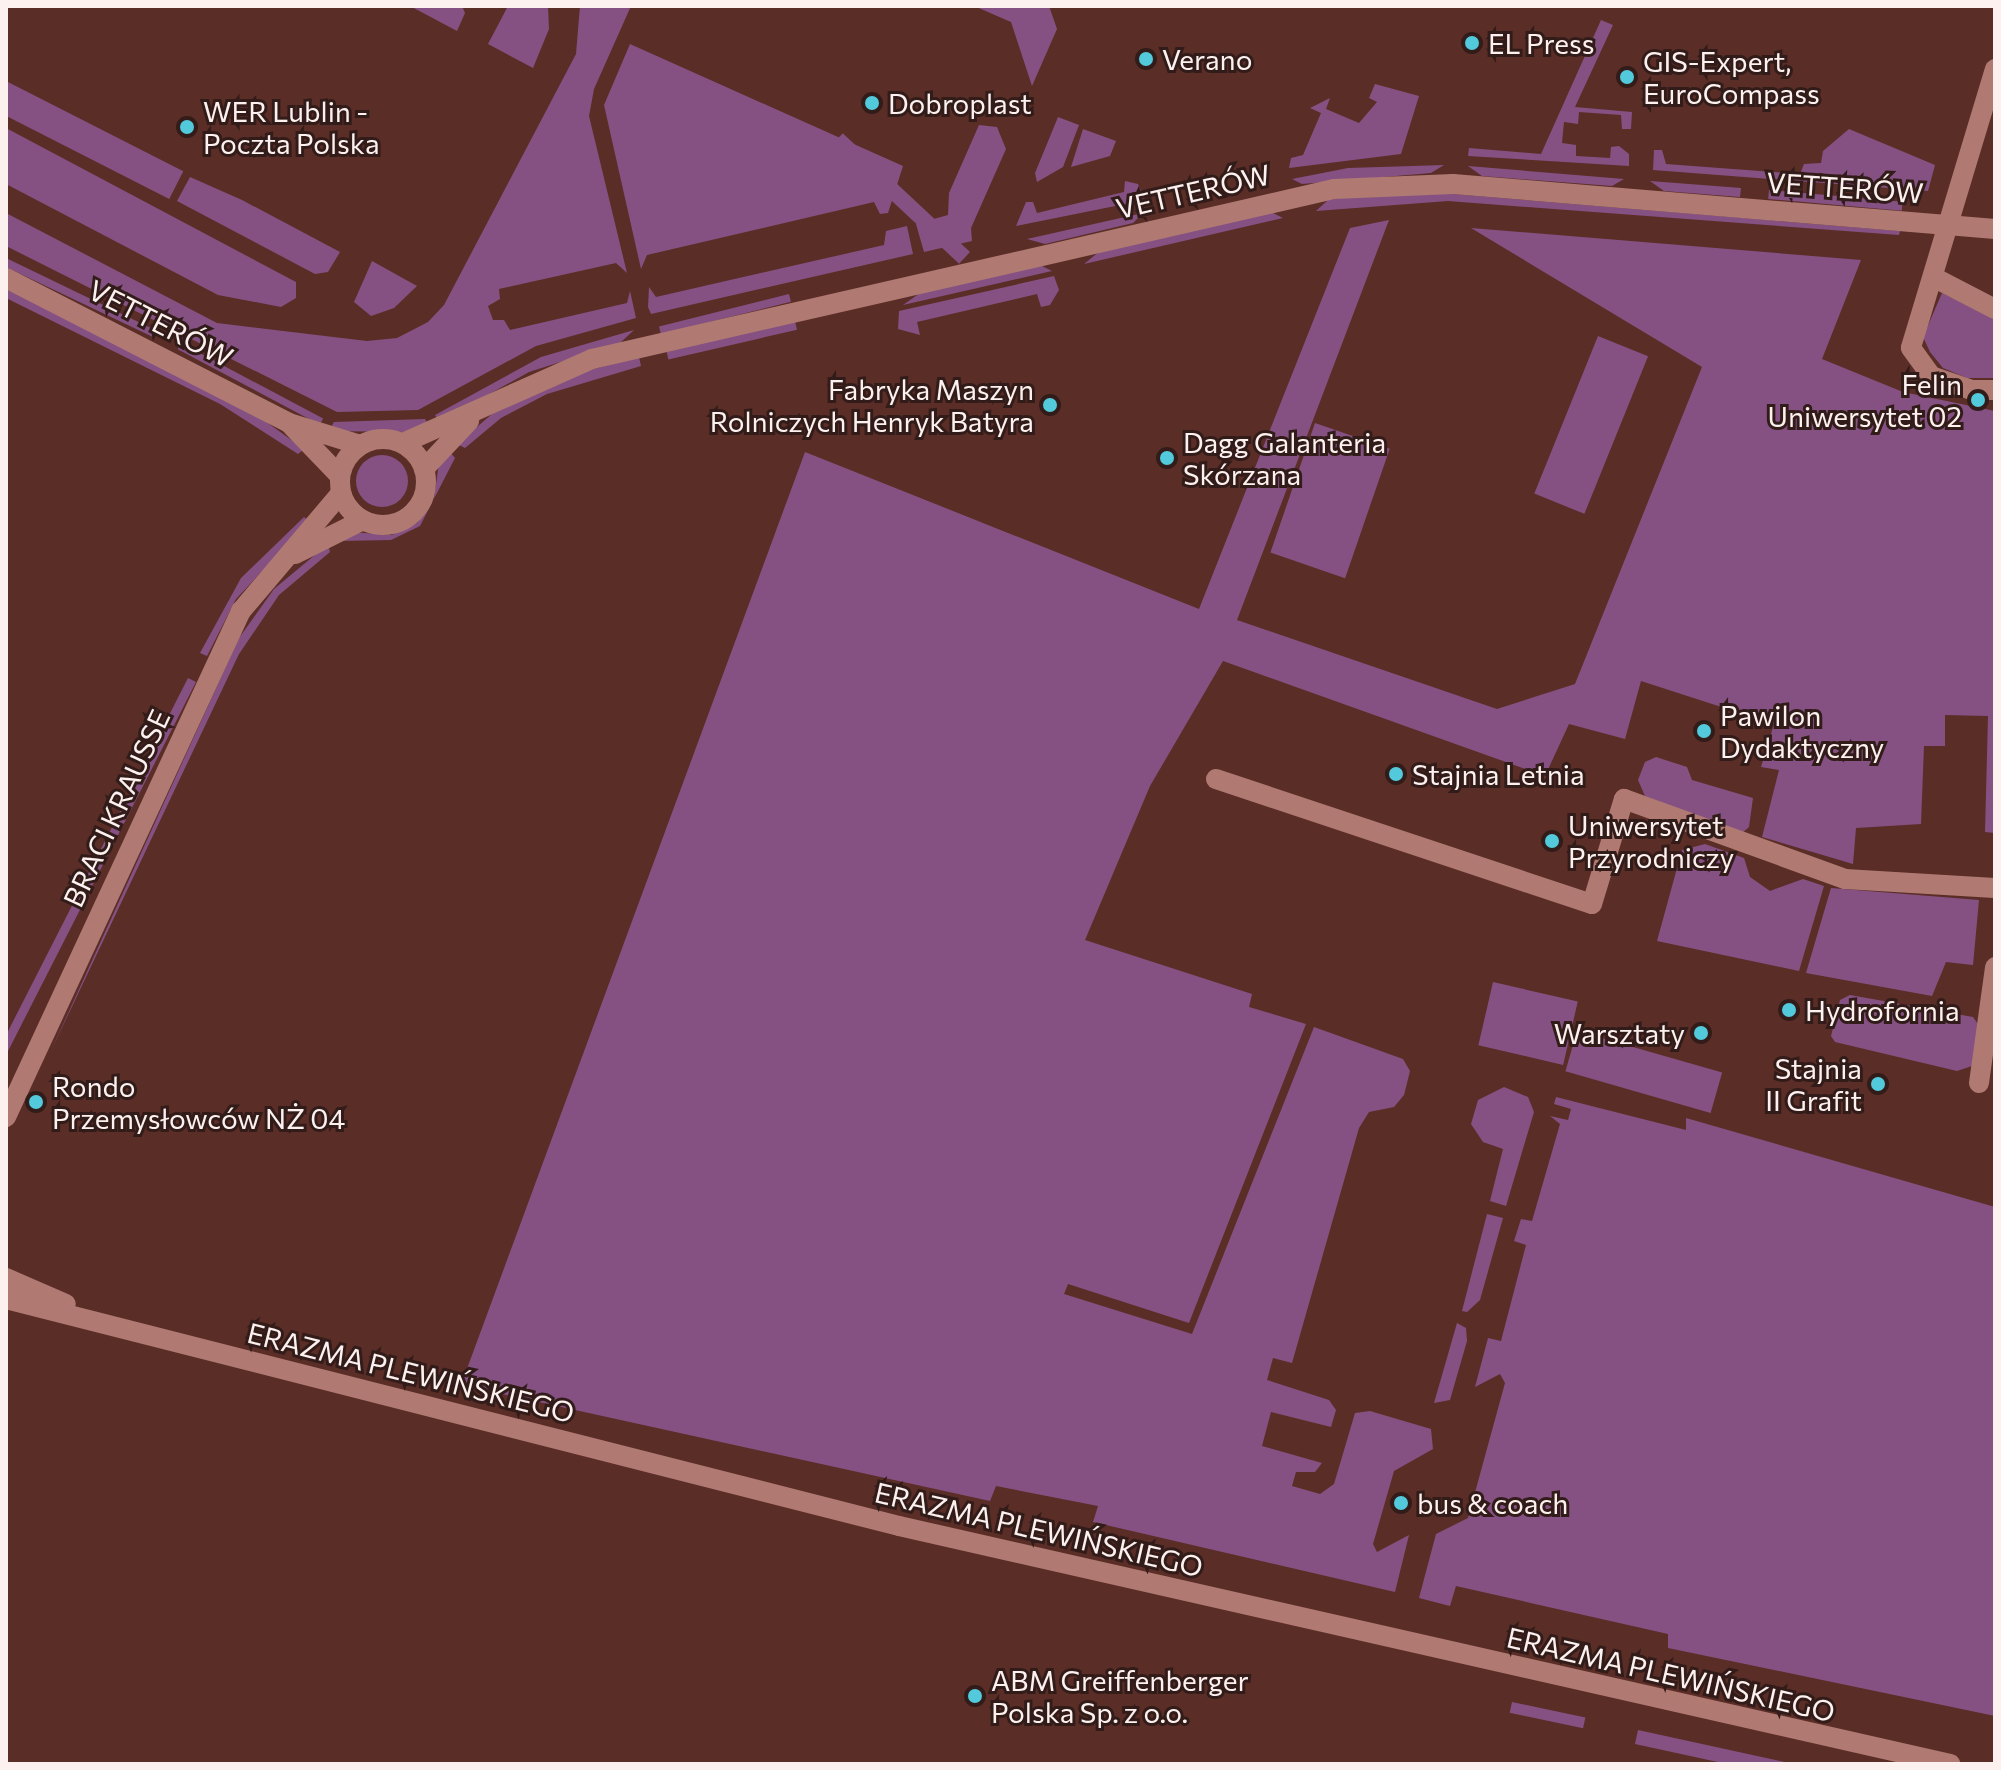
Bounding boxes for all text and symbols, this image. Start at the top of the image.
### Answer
place label: EL Press [1488,26,1594,60]
marker: EL Press [1463,34,1481,52]
place label: Verano [1162,42,1252,76]
place label: GIS-Expert, EuroCompass [1643,44,1820,110]
marker: Verano [1137,50,1155,68]
marker: GIS-Expert, EuroCompass [1618,68,1636,86]
place label: Dobroplast [888,86,1032,120]
place label: WER Lublin - Poczta Polska [203,94,380,160]
marker: Dobroplast [863,94,881,112]
marker: WER Lublin - Poczta Polska [178,118,196,136]
street label: VETTERÓW [1112,157,1274,225]
street label: VETTERÓW [1765,165,1925,209]
street label: VETTERÓW [83,272,239,374]
place label: Felin Uniwersytet 02 [1768,367,1962,433]
place label: Fabryka Maszyn Rolniczych Henryk Batyra [710,372,1034,438]
marker: Felin Uniwersytet 02 [1969,391,1987,409]
marker: Fabryka Maszyn Rolniczych Henryk Batyra [1041,396,1059,414]
place label: Dagg Galanteria Skórzana [1183,425,1386,491]
marker: Dagg Galanteria Skórzana [1158,449,1176,467]
place label: Pawilon Dydaktyczny [1720,698,1884,764]
street label: BRACI KRAUSSE [56,704,176,912]
marker: Pawilon Dydaktyczny [1695,722,1713,740]
place label: Stajnia Letnia [1412,757,1585,791]
marker: Stajnia Letnia [1387,765,1405,783]
place label: Uniwersytet Przyrodniczy [1568,808,1734,874]
marker: Uniwersytet Przyrodniczy [1543,832,1561,850]
place label: Hydrofornia [1805,993,1960,1027]
marker: Hydrofornia [1780,1001,1798,1019]
place label: Warsztaty [1554,1016,1685,1050]
marker: Warsztaty [1692,1024,1710,1042]
place label: Stajnia II Grafit [1765,1051,1862,1117]
place label: Rondo Przemysłowców NŻ 04 [52,1069,345,1135]
marker: Stajnia II Grafit [1869,1075,1887,1093]
marker: Rondo Przemysłowców NŻ 04 [27,1093,45,1111]
street label: ERAZMA PLEWIŃSKIEGO [244,1315,578,1429]
street label: ERAZMA PLEWIŃSKIEGO [872,1475,1206,1583]
place label: bus & coach [1417,1486,1568,1520]
marker: bus & coach [1392,1494,1410,1512]
street label: ERAZMA PLEWIŃSKIEGO [1504,1620,1838,1728]
place label: ABM Greiffenberger Polska Sp. z o.o. [991,1663,1249,1729]
marker: ABM Greiffenberger Polska Sp. z o.o. [966,1687,984,1705]

